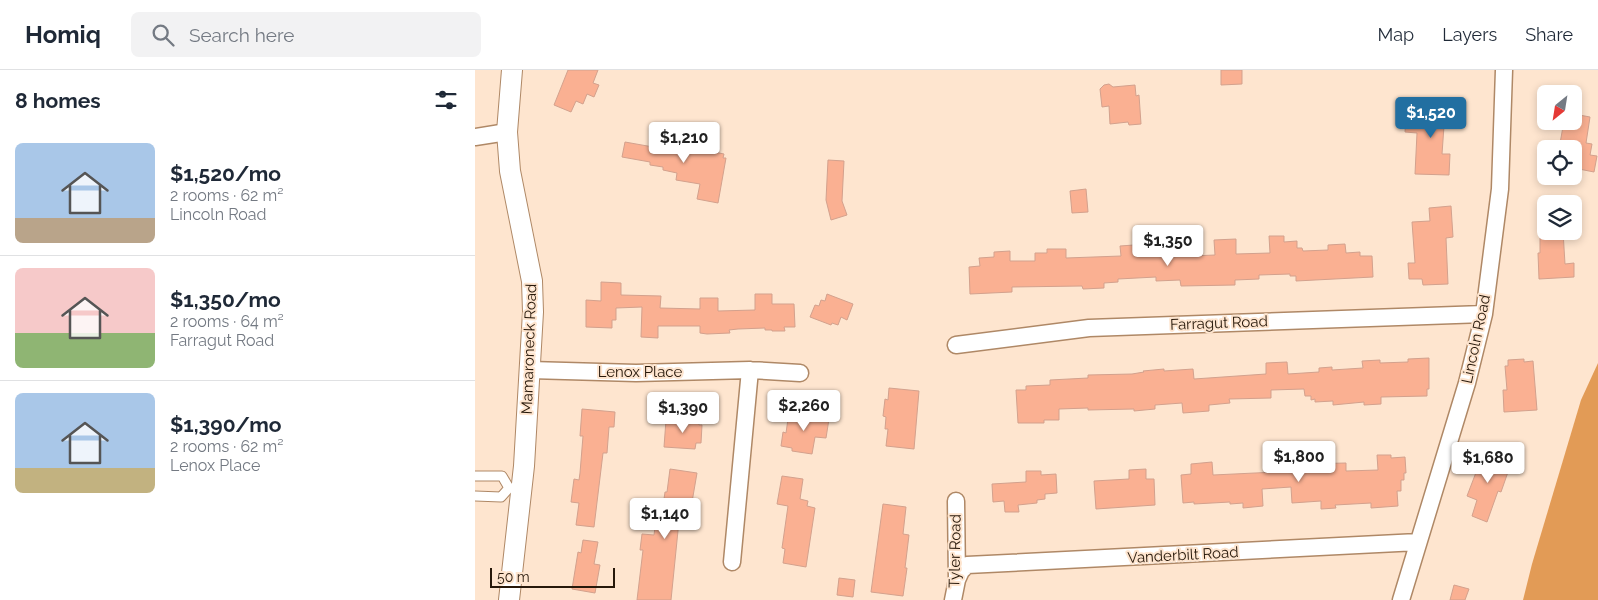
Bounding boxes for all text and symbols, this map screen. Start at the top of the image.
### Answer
search box [131,12,481,57]
text: Homiq [25,20,101,49]
icon: search [149,21,177,49]
text: Search here [189,24,294,46]
text: Map [1378,24,1414,45]
text: Layers [1442,24,1497,45]
text: Share [1525,24,1573,45]
north arrow [1537,85,1583,130]
map controls [1537,85,1582,240]
icon: filters [432,86,460,114]
text: 8 homes [15,88,101,113]
pin: $1,520 [1390,97,1472,139]
text: $1,520 [1406,103,1456,122]
pin: $1,210 [643,122,725,164]
text: $1,210 [660,128,708,147]
button: locate [1537,140,1582,185]
text: $1,520/mo [170,161,281,186]
icon: home [55,163,115,223]
text: 2 rooms · 62 m² [170,186,283,205]
button: layers [1537,195,1582,240]
text: Lincoln Road [170,205,267,224]
pin: $1,350 [1127,224,1209,267]
text: $1,350 [1143,231,1193,250]
street label: Mamaroneck Road [518,283,540,415]
text: $1,350/mo [170,287,281,312]
icon: home [55,288,115,348]
street label: Lincoln Road [1458,293,1494,385]
text: 2 rooms · 64 m² [170,312,284,331]
street label: Farragut Road [1170,312,1268,334]
text: Farragut Road [170,331,274,350]
street label: Lenox Place [598,363,683,381]
pin: $2,260 [763,390,845,432]
pin: $1,390 [642,392,724,434]
text: $2,260 [778,396,830,415]
text: $1,390 [658,398,708,417]
text: $1,390/mo [170,412,282,437]
icon: home [55,413,115,473]
text: 2 rooms · 62 m² [170,437,283,456]
pin: $1,800 [1258,440,1340,483]
pin: $1,680 [1447,442,1529,484]
text: $1,800 [1273,447,1325,466]
text: $1,680 [1463,448,1513,467]
text: Lenox Place [170,456,260,475]
pin: $1,140 [624,498,706,540]
text: $1,140 [641,504,689,523]
street label: Tyler Road [945,514,965,588]
street label: Vanderbilt Road [1127,543,1239,567]
scale bar [490,565,615,588]
text: 50 m [497,569,530,585]

